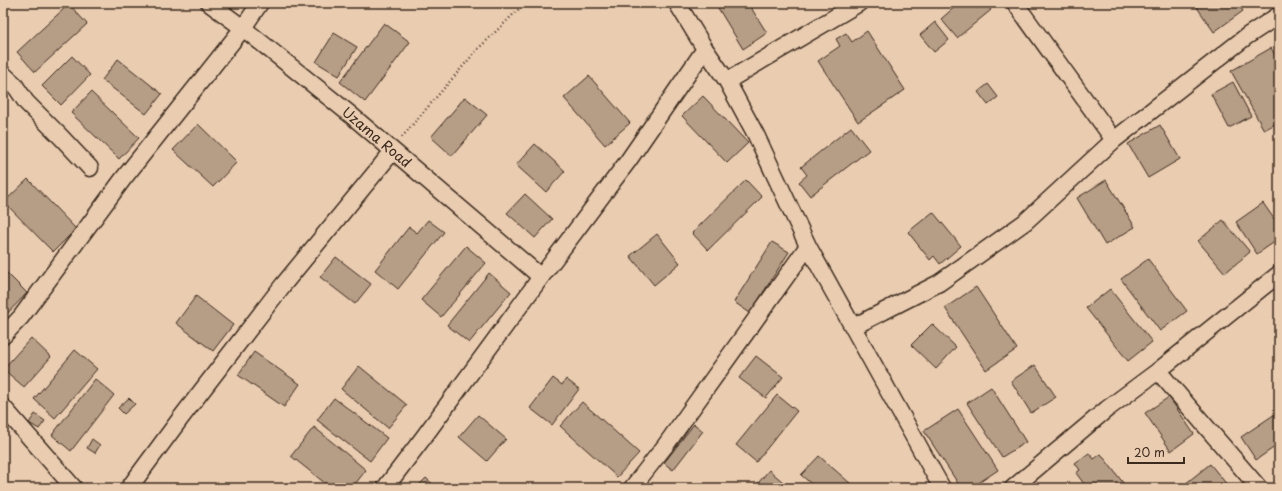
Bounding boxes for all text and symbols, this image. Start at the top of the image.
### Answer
street label: Uzama Road [338,102,416,172]
scale bar [1128,439,1184,465]
text: 20 m [1134,443,1165,461]

